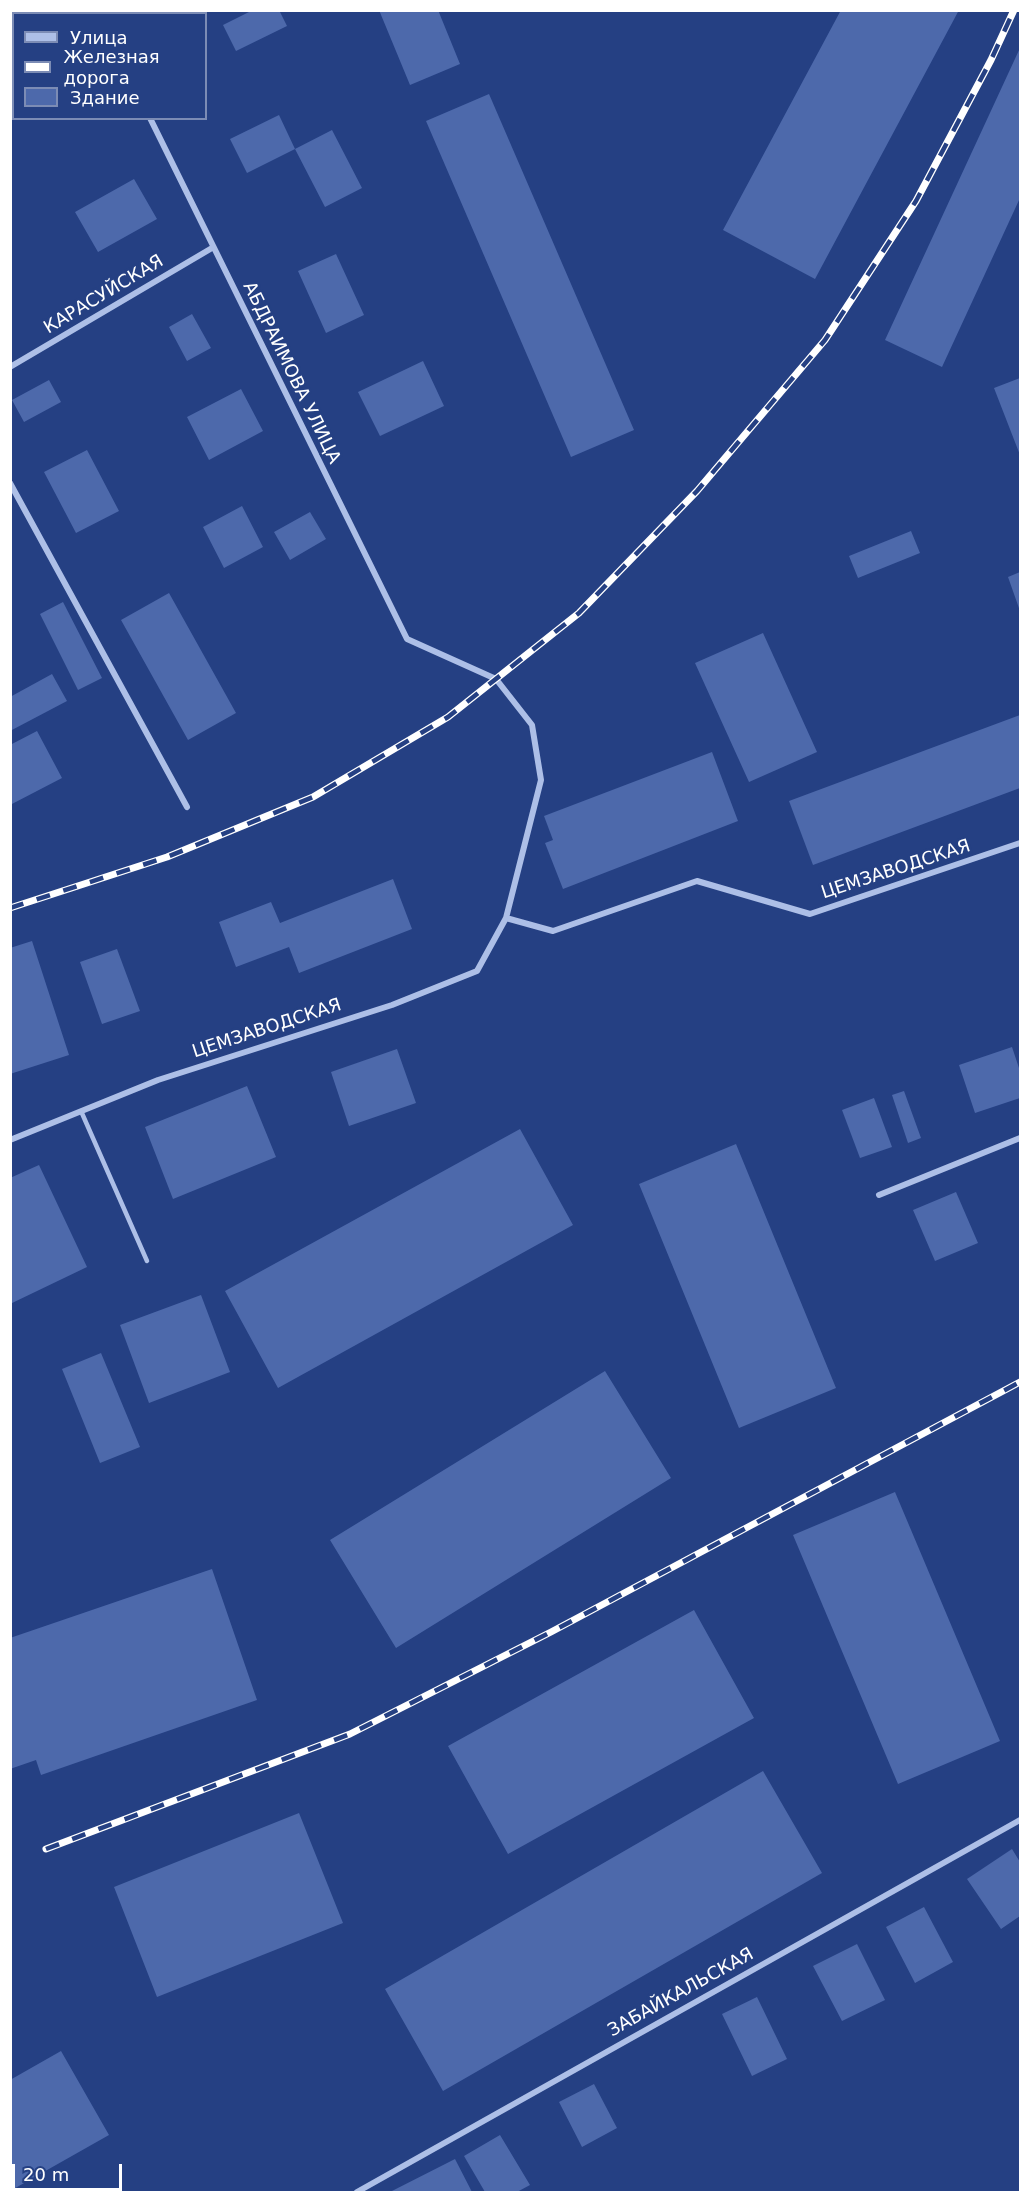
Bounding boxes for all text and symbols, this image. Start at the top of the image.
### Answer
legend [12,12,207,120]
text: Улица [70,27,127,48]
text: Железная дорога [63,46,160,88]
text: Здание [70,87,140,108]
street label: КАРАСУЙСКАЯ [40,251,168,339]
street label: АБДРАИМОВА УЛИЦА [238,279,344,467]
street label: ЦЕМЗАВОДСКАЯ [819,836,973,904]
street label: ЦЕМЗАВОДСКАЯ [190,995,344,1063]
street label: ЗАБАЙКАЛЬСКАЯ [604,1944,758,2042]
scale bar [15,2152,124,2190]
text: 20 m [23,2164,69,2185]

